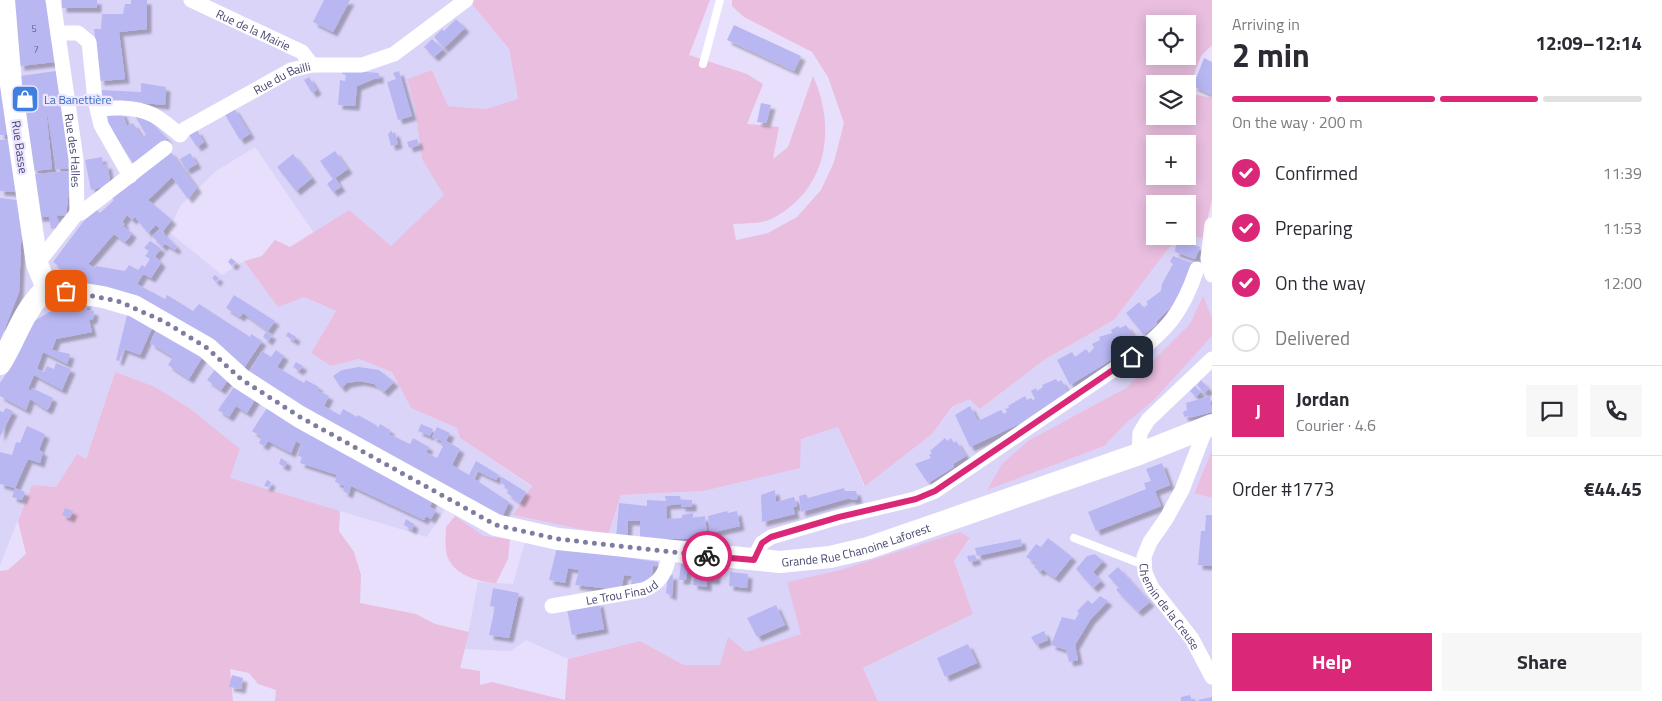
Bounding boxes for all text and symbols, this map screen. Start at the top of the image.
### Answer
street label: Rue de la Mairie [213,4,294,55]
text: Arriving in [1232,12,1300,36]
map controls [1146,15,1196,245]
button: locate [1146,15,1196,65]
house number: 5 [31,21,37,36]
text: 12:09–12:14 [1535,28,1642,57]
text: 2 min [1232,31,1310,79]
house number: 7 [33,42,39,57]
street label: Rue du Bailli [249,56,312,99]
button: layers [1146,75,1196,125]
shop icon: La Banettière [10,84,40,114]
place label: La Banettière [44,90,111,109]
text: On the way · 200 m [1232,110,1363,134]
street label: Rue des Halles [60,112,86,188]
street label: Rue Basse [7,119,33,175]
button: + [1146,135,1196,185]
text: Confirmed [1275,158,1358,187]
icon: check [1232,159,1260,187]
text: 11:39 [1603,161,1642,185]
button: − [1146,195,1196,245]
text: Preparing [1275,213,1352,242]
icon: check [1232,214,1260,242]
text: 11:53 [1603,216,1642,240]
text: On the way [1275,268,1366,297]
icon: check [1232,269,1260,297]
pin [45,270,87,312]
text: 12:00 [1603,271,1642,295]
icon: bag [52,277,80,305]
text: Delivered [1275,323,1350,352]
pin [1111,336,1153,378]
icon: home [1118,343,1146,371]
text: Jordan [1296,384,1349,413]
button: chat [1526,385,1578,437]
button: phone [1590,385,1642,437]
text: J [1255,396,1261,425]
text: Courier · 4.6 [1296,413,1376,437]
text: Order #1773 [1232,474,1334,503]
text: €44.45 [1584,474,1642,503]
street label: Grande Rue Chanoine Laforest [781,517,934,571]
courier [682,531,732,581]
icon: bike [693,542,721,570]
street label: Chemin de la Creuse [1135,563,1205,653]
street label: Le Trou Finaud [584,575,662,609]
button: Help [1232,633,1432,691]
button: Share [1442,633,1642,691]

